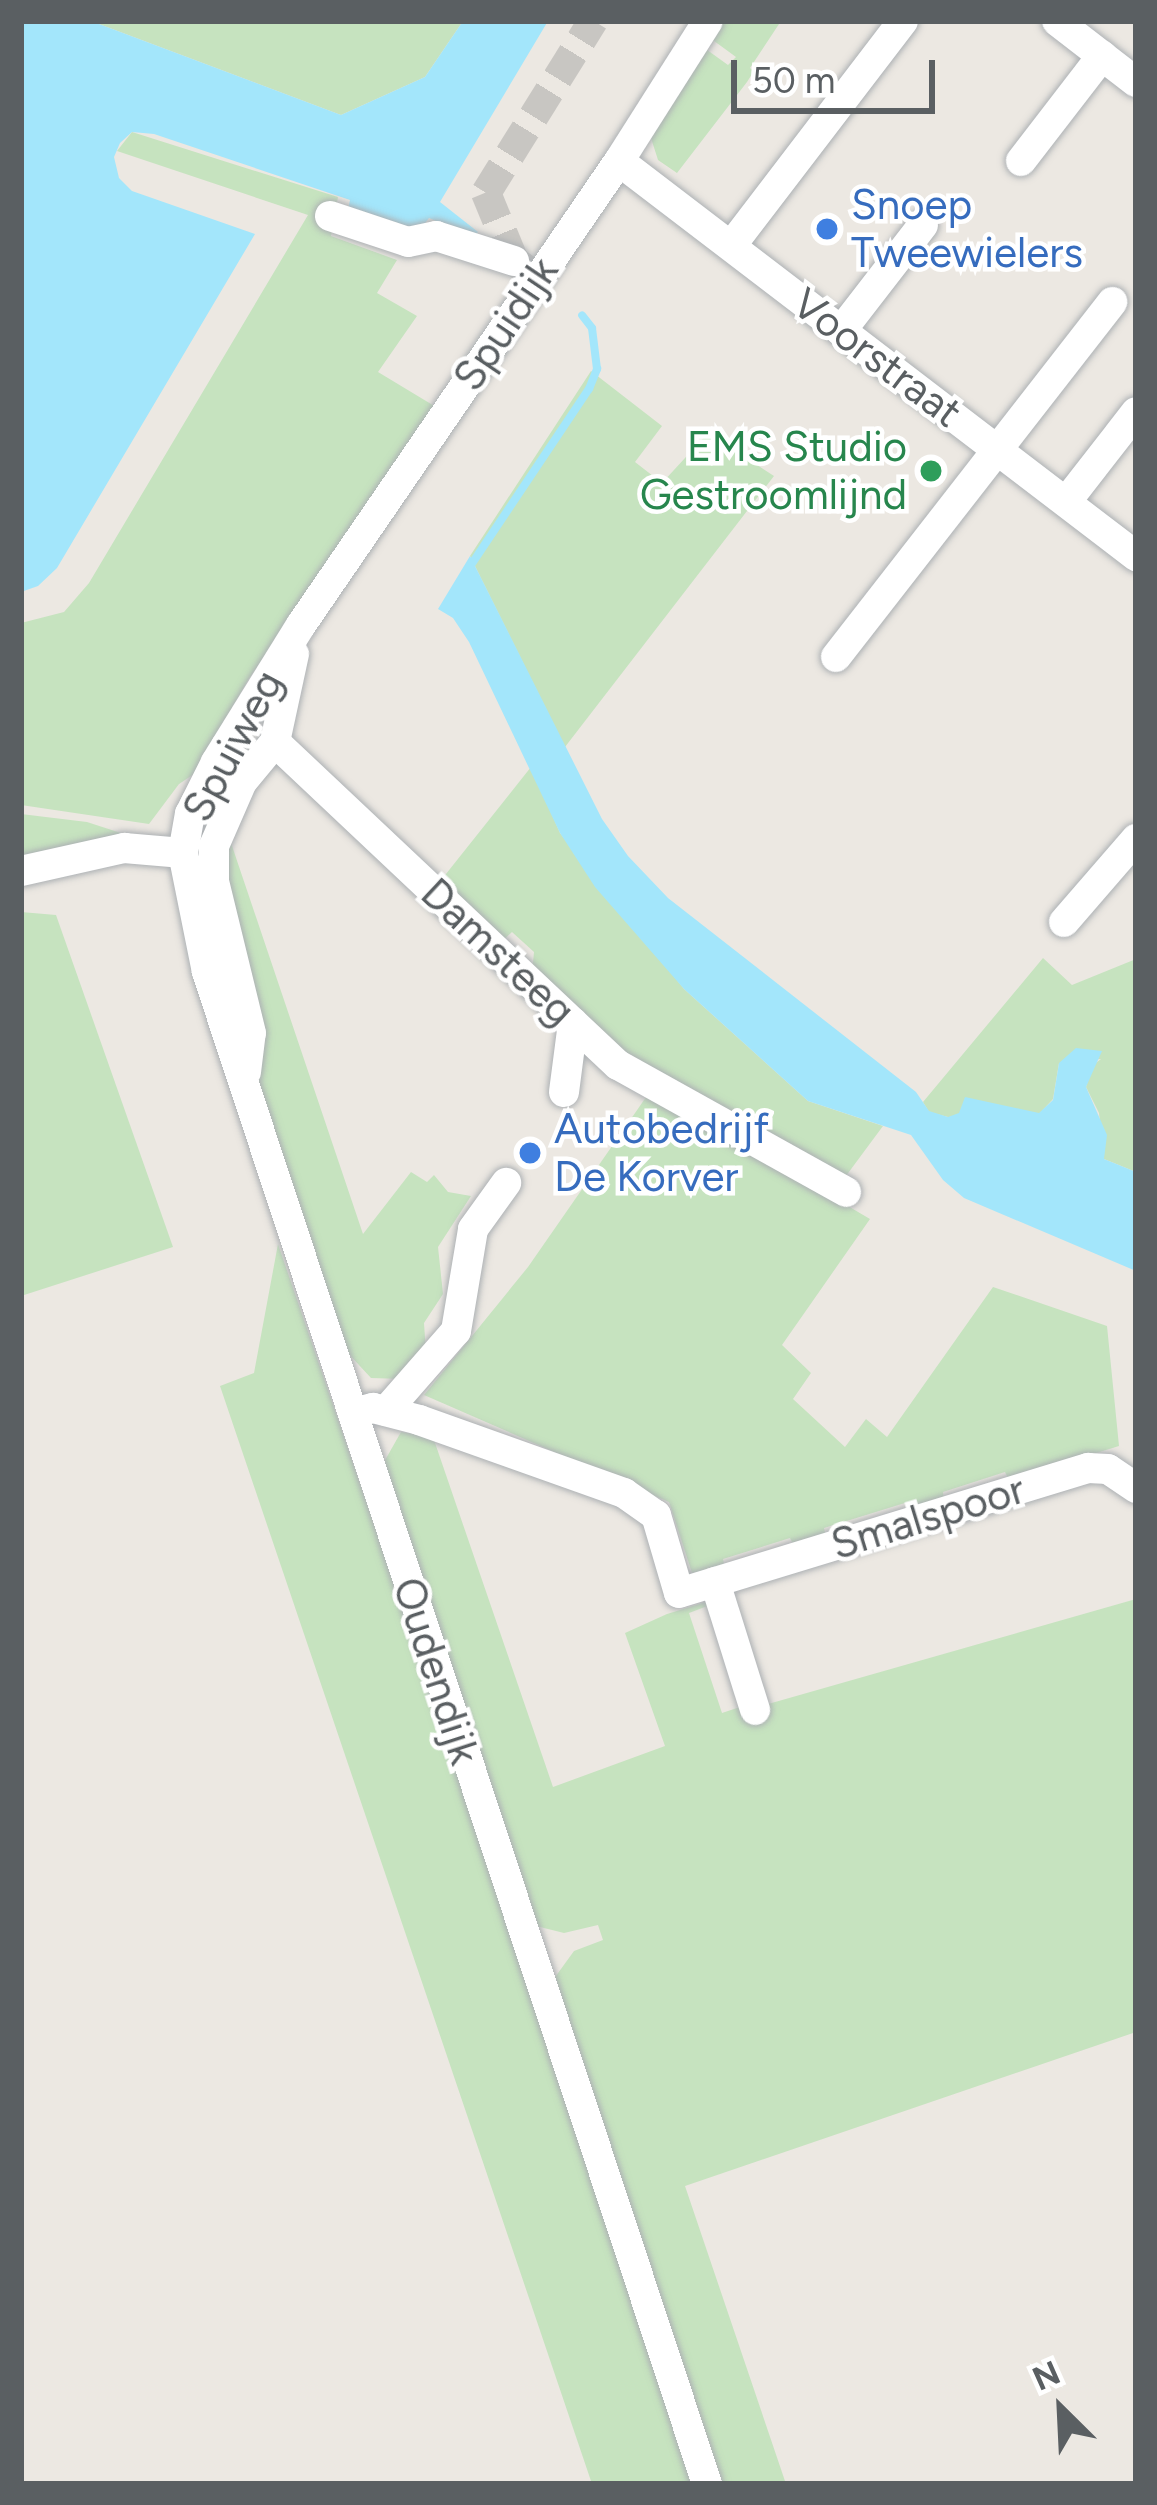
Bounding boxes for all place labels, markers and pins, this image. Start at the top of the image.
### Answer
place label: Snoep Tweewielers [851,180,1083,278]
marker: Snoep Tweewielers [814,216,840,242]
place label: EMS Studio Gestroomlijnd [640,422,907,520]
marker: EMS Studio Gestroomlijnd [918,458,944,484]
place label: Autobedrijf De Korver [554,1104,769,1202]
marker: Autobedrijf De Korver [517,1140,543,1166]

